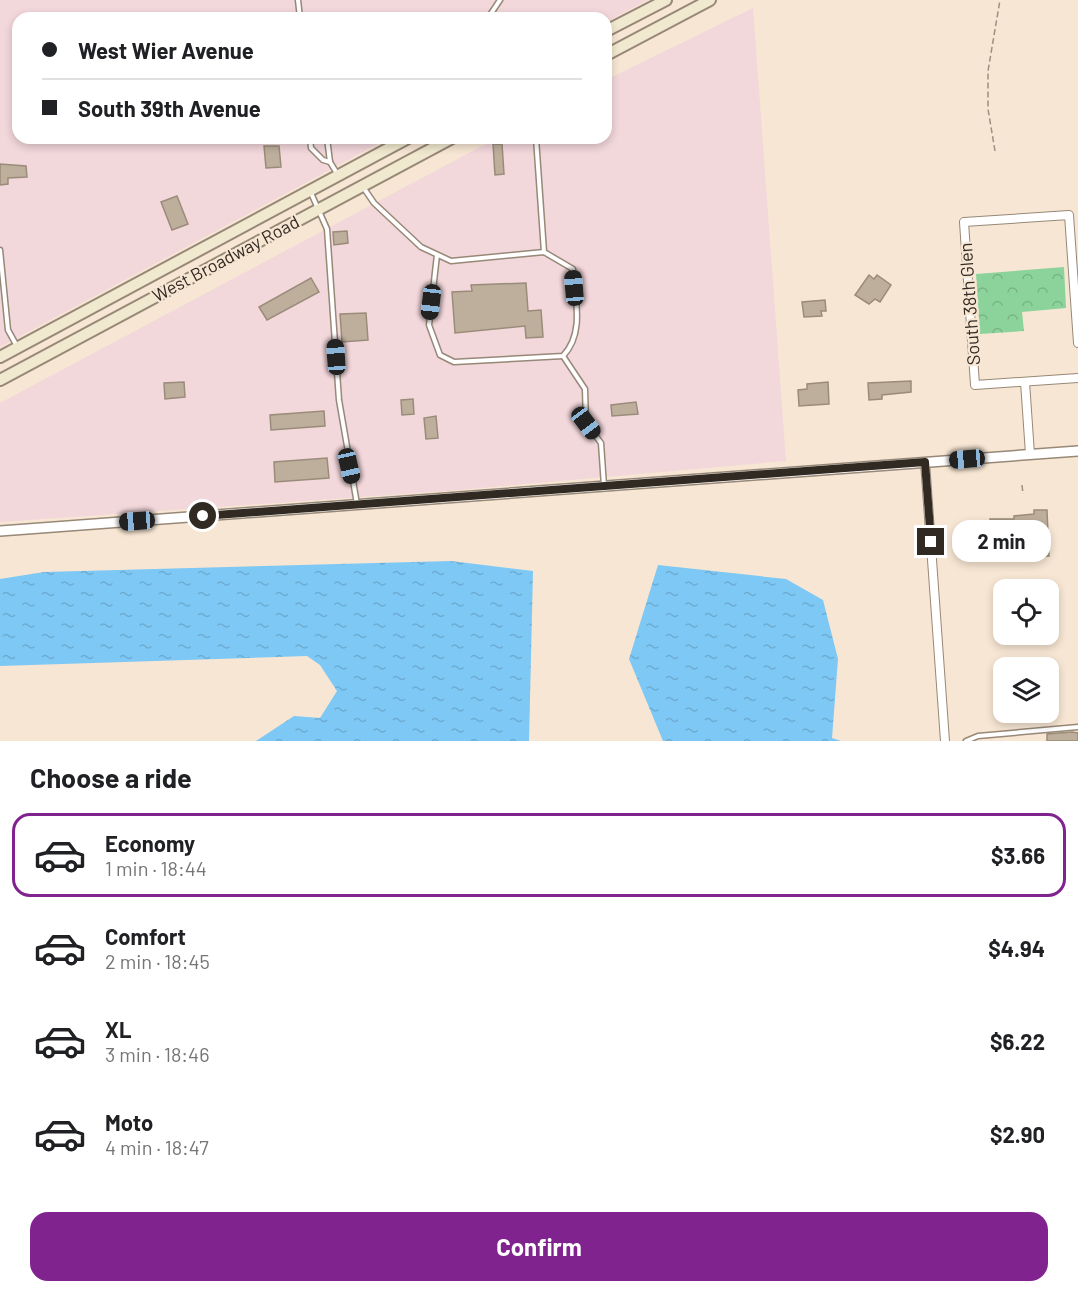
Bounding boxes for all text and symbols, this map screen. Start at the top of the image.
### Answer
text: West Wier Avenue [78,37,254,63]
text: South 39th Avenue [78,95,261,121]
street label: West Broadway Road [148,210,303,306]
street label: South 38th Glen [954,242,984,366]
car [563,269,585,307]
car [420,283,442,321]
car [326,338,346,376]
car [568,403,604,443]
car [336,446,362,486]
car [948,448,986,470]
route start [189,502,216,529]
car [118,511,156,531]
callout: 2 min [952,521,1051,563]
route end [917,528,944,555]
text: 2 min [978,529,1025,553]
map controls [993,579,1059,723]
button: locate [993,579,1059,645]
button: layers [993,657,1059,723]
text: Choose a ride [30,761,192,793]
icon: car [33,828,87,882]
text: Economy [105,830,195,856]
text: $3.66 [991,842,1045,868]
text: 1 min · 18:44 [105,856,207,880]
icon: car [33,921,87,975]
text: Comfort [105,923,186,949]
text: $4.94 [988,935,1045,961]
text: 2 min · 18:45 [105,949,210,973]
icon: car [33,1014,87,1068]
text: XL [105,1016,131,1042]
text: $6.22 [990,1028,1045,1054]
text: 3 min · 18:46 [105,1042,209,1066]
icon: car [33,1107,87,1161]
text: Moto [105,1109,153,1135]
text: $2.90 [990,1121,1045,1147]
text: 4 min · 18:47 [105,1135,209,1159]
button: Confirm [30,1212,1048,1281]

